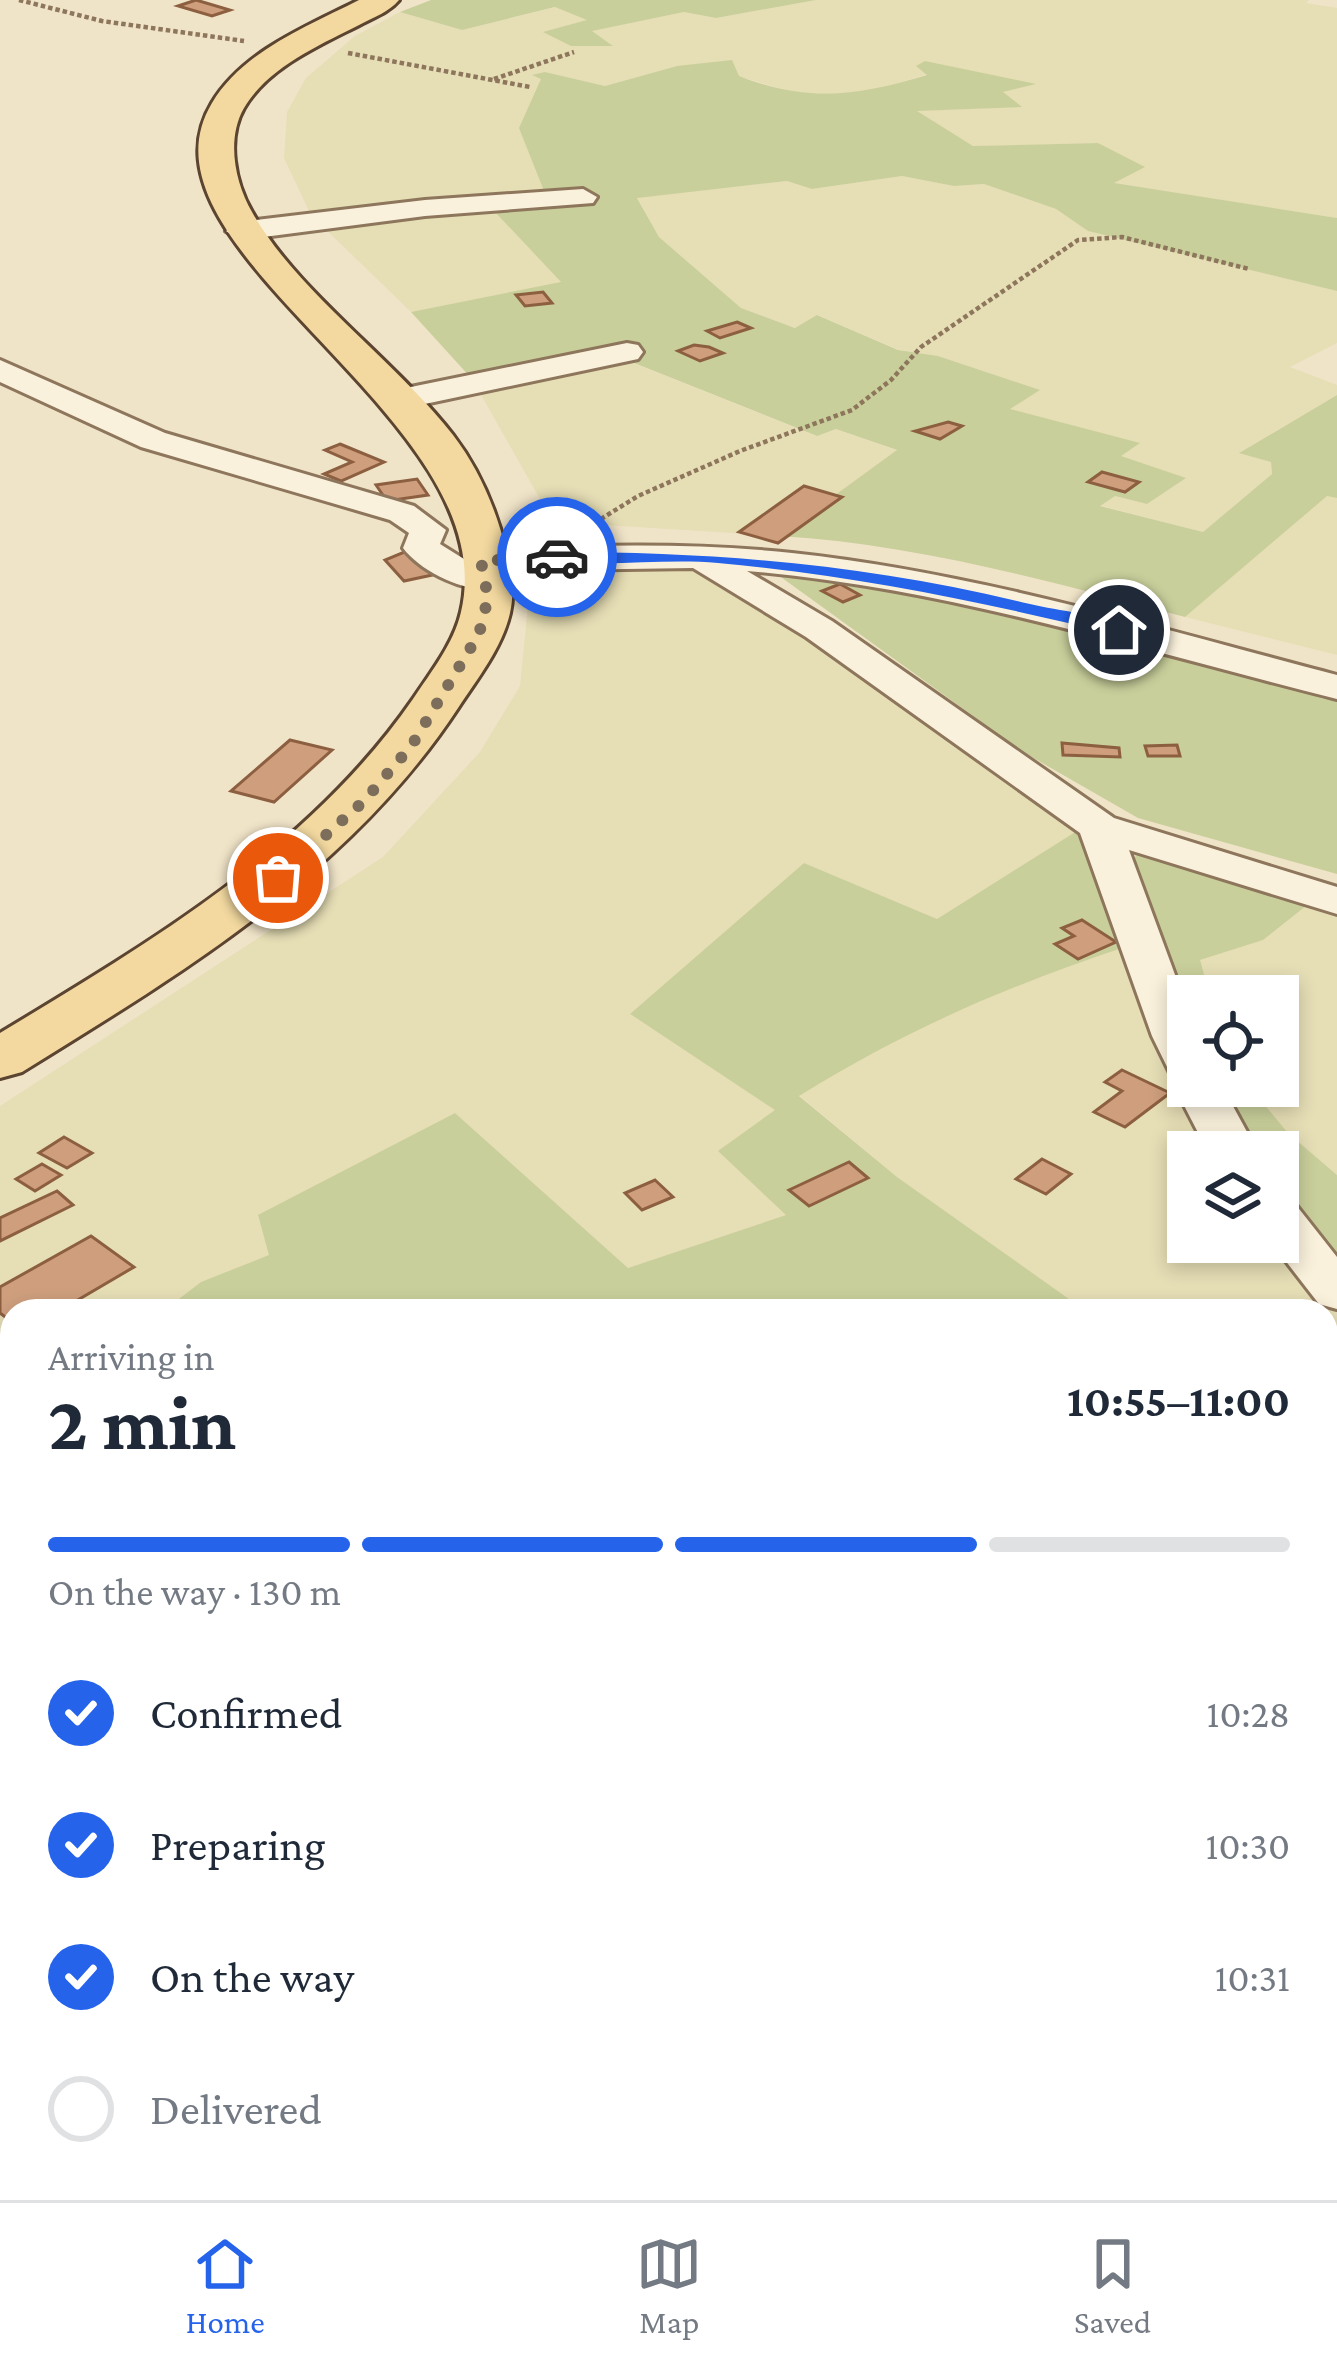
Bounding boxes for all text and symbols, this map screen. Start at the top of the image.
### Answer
courier [497,497,617,617]
icon: car [524,524,590,590]
pin [1068,579,1170,681]
icon: home [1086,597,1152,663]
pin [227,827,329,929]
icon: bag [245,845,311,911]
map controls [1167,975,1299,1263]
button: locate [1167,975,1299,1107]
button: layers [1167,1131,1299,1263]
text: Arriving in [48,1335,215,1378]
text: 10:55–11:00 [1067,1376,1290,1426]
text: 2 min [48,1379,236,1466]
text: On the way · 130 m [48,1570,341,1613]
icon: check [48,1680,114,1746]
text: Confirmed [150,1688,342,1738]
text: 10:28 [1207,1692,1290,1735]
icon: check [48,1812,114,1878]
text: Preparing [150,1820,326,1870]
text: 10:30 [1206,1824,1290,1867]
icon: check [48,1944,114,2010]
text: On the way [150,1952,354,2002]
text: 10:31 [1215,1956,1290,1999]
text: Delivered [150,2084,322,2134]
tab: Home [186,2231,265,2340]
tab: Map [636,2231,702,2340]
tab: Saved [1074,2231,1151,2340]

